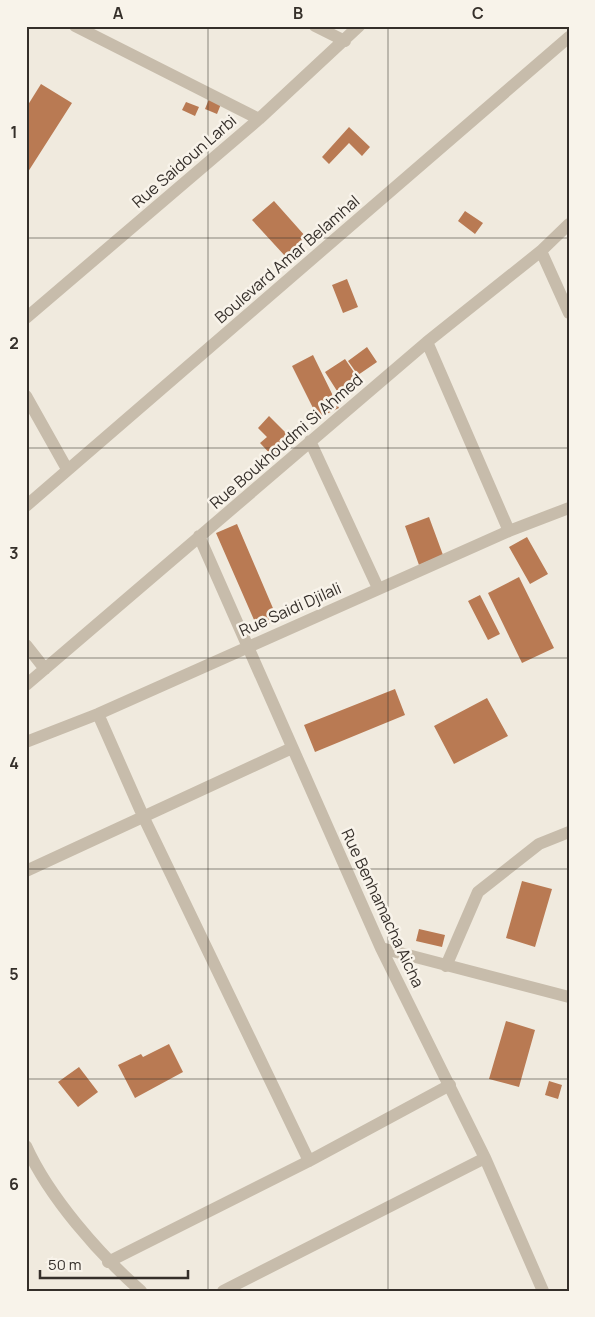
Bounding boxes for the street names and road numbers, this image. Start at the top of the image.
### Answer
street label: Rue Saidoun Larbi [127,109,241,213]
street label: Boulevard Amar Belamhal [210,190,364,328]
street label: Rue Boukhoudmi Si Ahmed [205,368,367,514]
street label: Rue Saidi Djilali [235,577,345,641]
street label: Rue Benhamacha Aicha [336,825,430,991]

